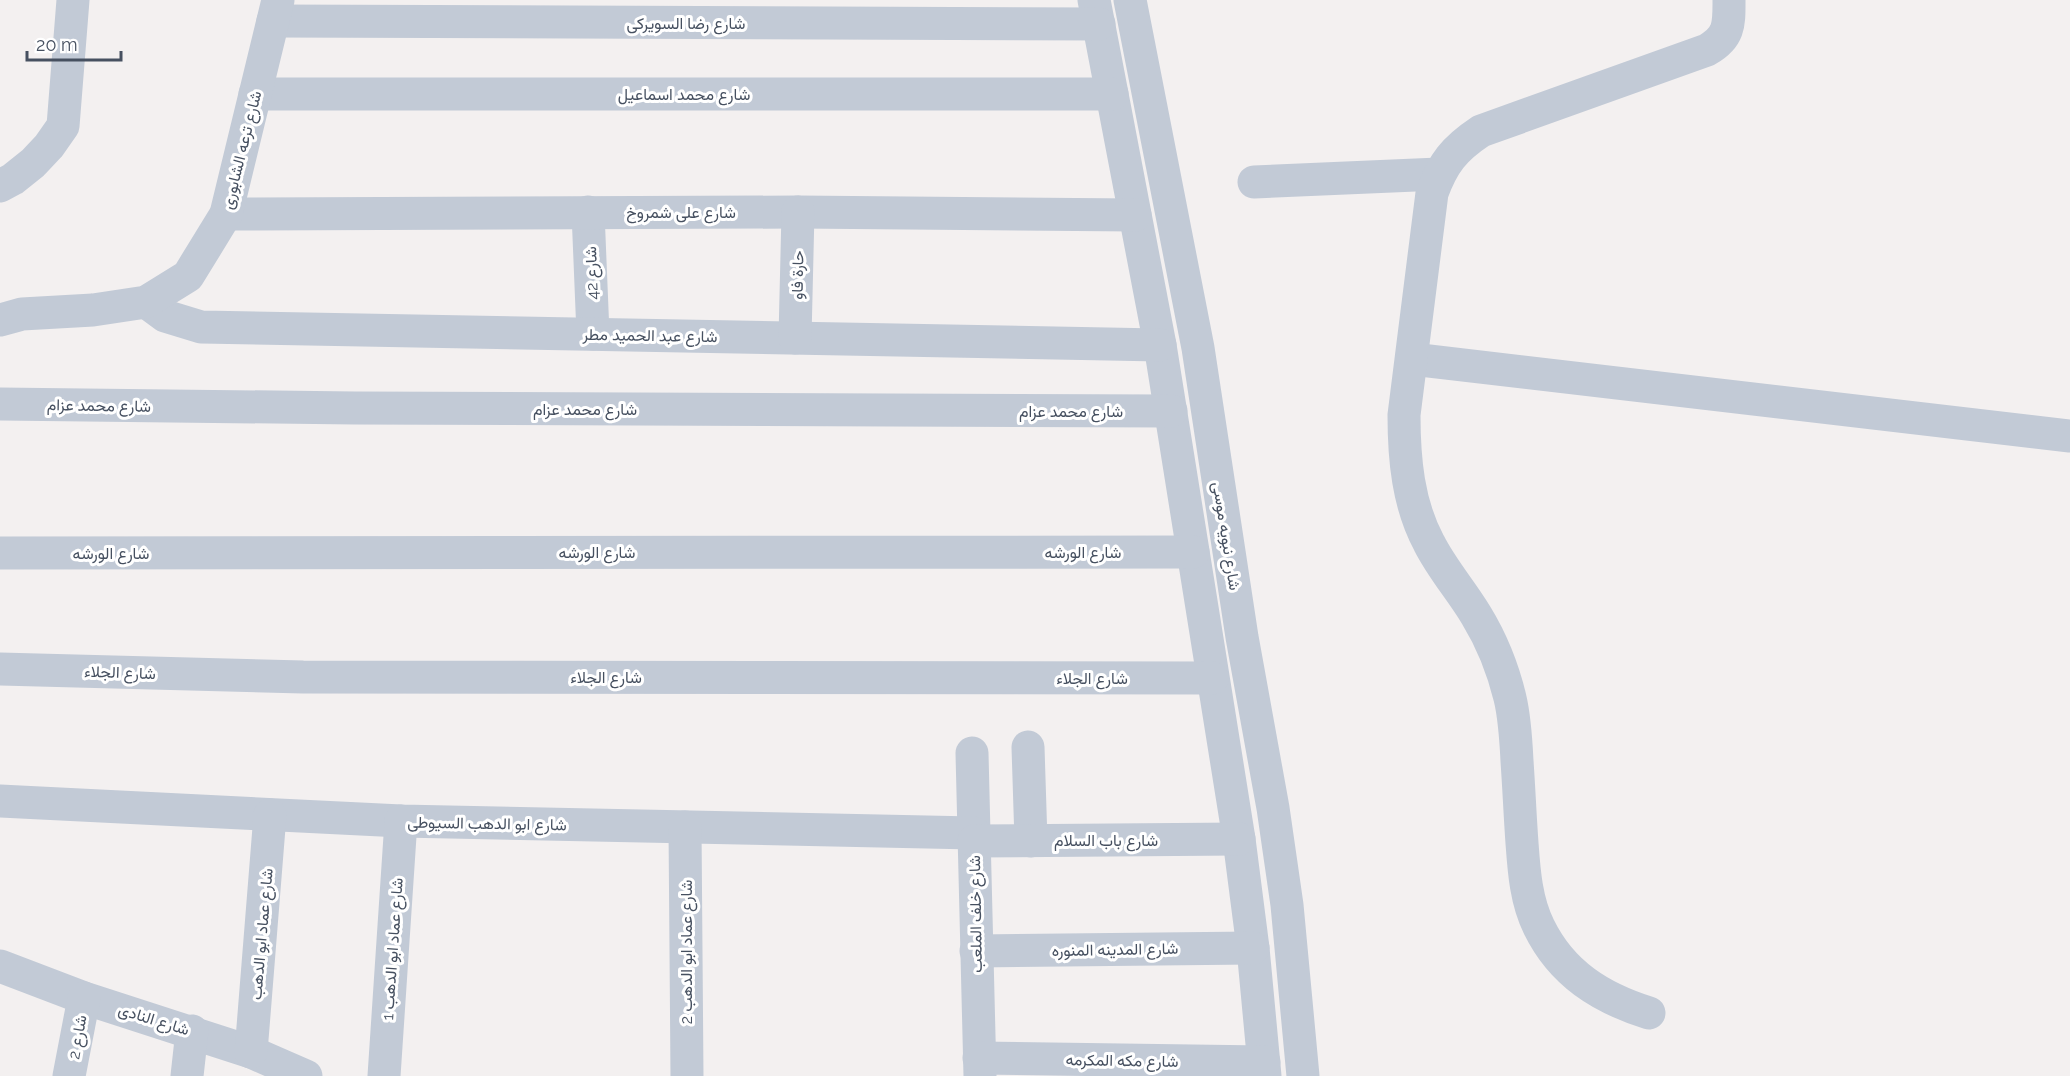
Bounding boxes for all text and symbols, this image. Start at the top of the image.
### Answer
street label: شارع رضا السويركى [627,14,745,35]
scale bar [27,24,122,62]
text: 20 m [36,34,78,55]
street label: شارع محمد اسماعيل [618,85,750,106]
street label: شارع ترعه الشابورى [218,89,267,212]
street label: شارع على شمروخ [626,203,736,224]
street label: شارع 42 [581,246,604,300]
street label: حارة فاو [788,250,808,300]
street label: شارع عبد الحميد مطر [581,325,718,348]
street label: شارع محمد عزام [47,395,151,418]
street label: شارع محمد عزام [533,400,637,421]
street label: شارع محمد عزام [1019,402,1123,423]
street label: شارع نبويه موسى [1207,481,1244,592]
street label: شارع الورشه [559,543,635,564]
street label: شارع الورشه [1045,543,1121,564]
street label: شارع الورشه [73,544,149,565]
street label: شارع الجلاء [84,662,156,685]
street label: شارع الجلاء [570,668,642,689]
street label: شارع الجلاء [1056,669,1128,690]
street label: شارع ابو الدهب السيوطى [407,813,567,836]
street label: شارع باب السلام [1054,831,1158,852]
street label: شارع خلف الملعب [965,855,988,973]
street label: شارع عماد ابو الدهب [246,867,279,1001]
street label: شارع عماد ابو الدهب 1 [378,877,409,1021]
street label: شارع عماد ابو الدهب 2 [677,880,698,1024]
street label: شارع المدينه المنوره [1052,939,1179,962]
street label: شارع النادى [116,1000,192,1041]
street label: شارع 2 [64,1013,93,1061]
street label: شارع مكه المكرمه [1065,1050,1179,1073]

